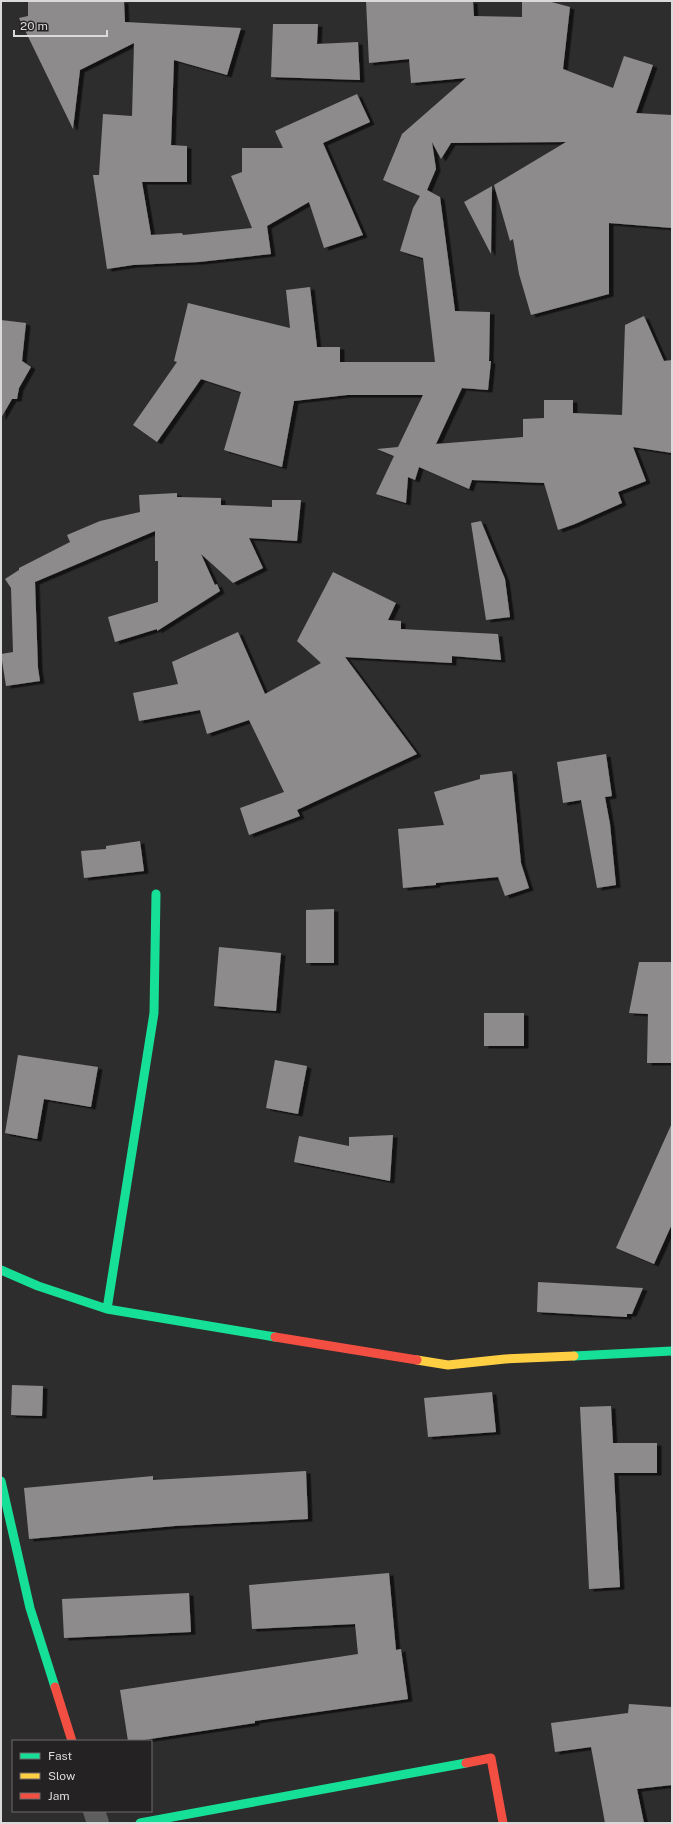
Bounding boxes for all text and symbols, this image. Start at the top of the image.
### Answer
scale bar [14,12,107,38]
text: 20 m [20,19,48,33]
legend [12,1740,152,1812]
text: Fast [48,1749,73,1763]
text: Slow [48,1769,76,1783]
text: Jam [48,1789,70,1803]

